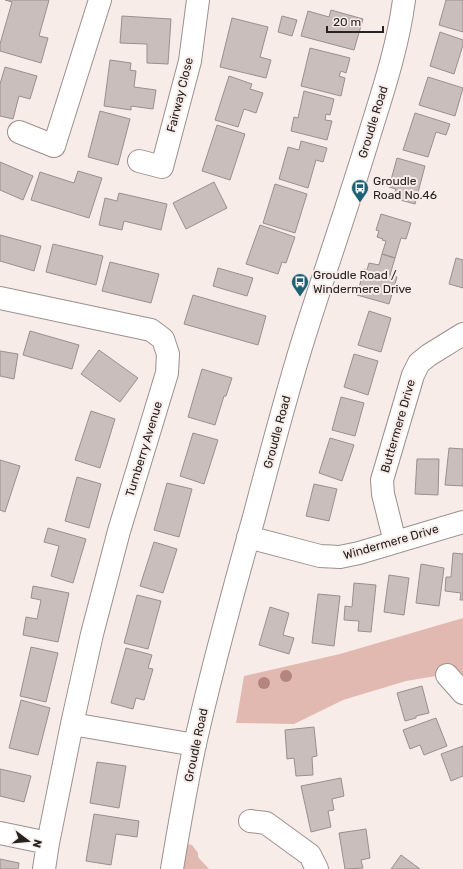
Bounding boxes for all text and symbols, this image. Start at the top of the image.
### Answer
scale bar [327,8,383,34]
text: 20 m [333,15,361,29]
street label: Fairway Close [164,56,196,134]
street label: Groudle Road [355,84,391,160]
place label: Groudle Road No.46 [373,174,437,202]
bus stop icon: Groudle Road No.46 [350,178,370,203]
place label: Groudle Road / Windermere Drive [313,268,412,296]
bus stop icon: Groudle Road / Windermere Drive [290,272,310,297]
street label: Buttermere Drive [378,378,418,474]
street label: Groudle Road [261,394,293,470]
street label: Turnberry Avenue [123,399,165,498]
street label: Windermere Drive [342,522,441,562]
street label: Groudle Road [181,707,211,783]
north arrow [8,821,48,861]
text: N [30,838,44,849]

